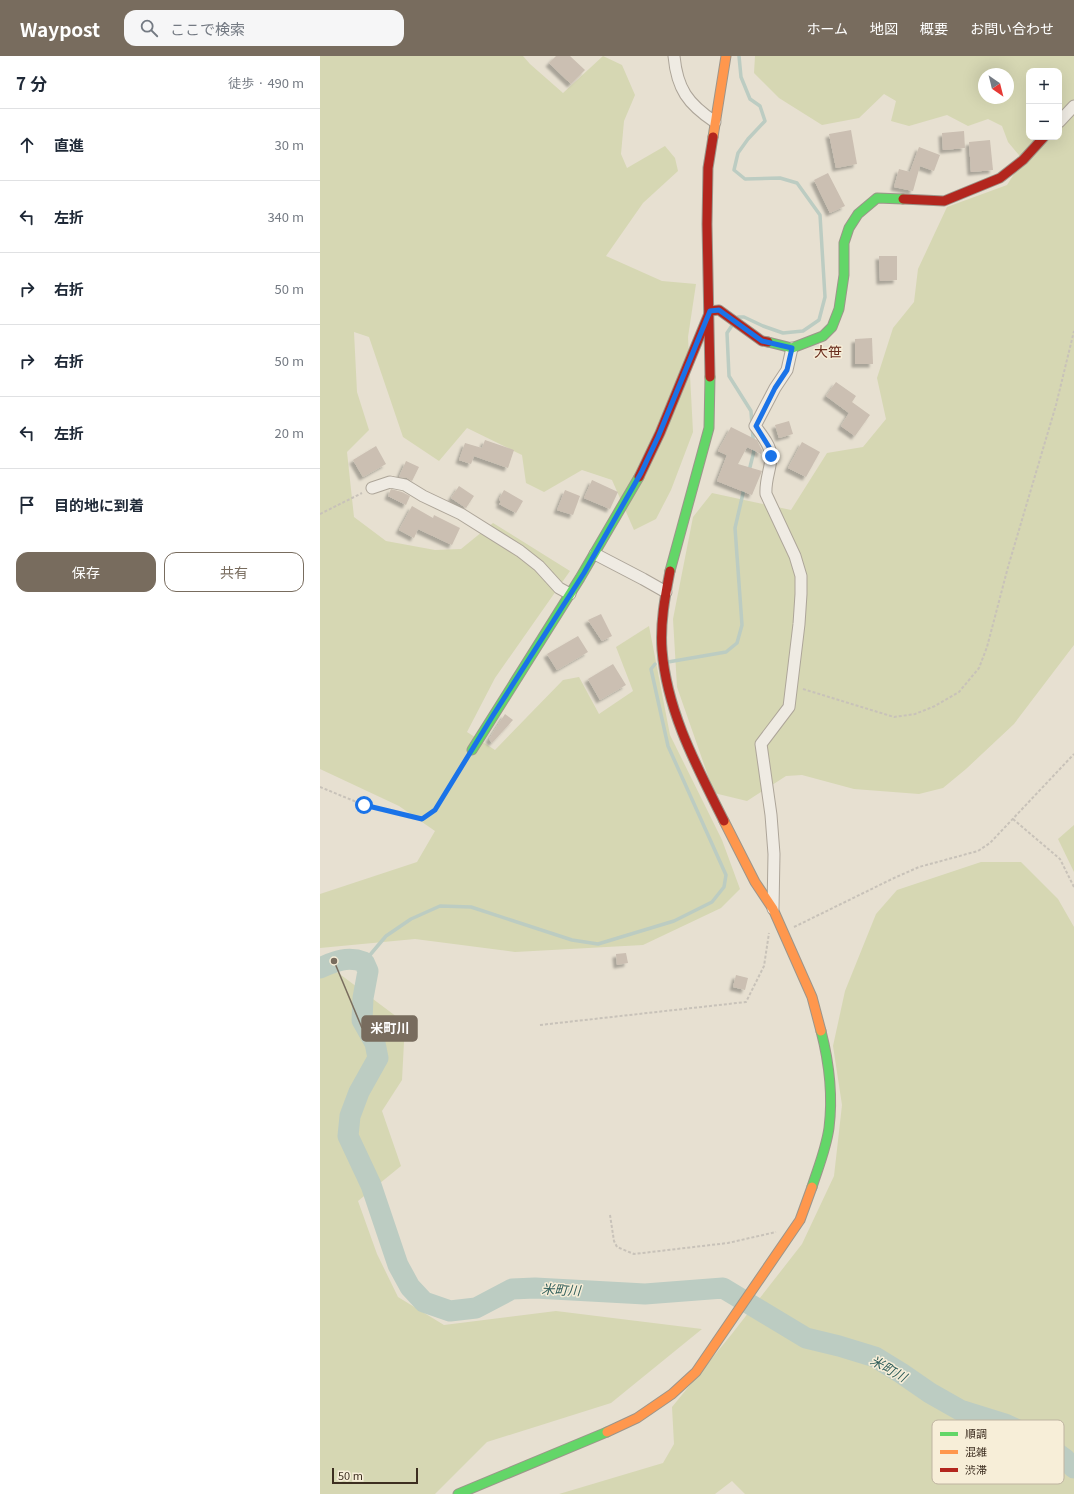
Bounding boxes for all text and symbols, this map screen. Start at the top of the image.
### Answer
search box [124,10,404,46]
text: Waypost [20,15,100,42]
icon: search [138,17,160,39]
text: ここで検索 [170,18,245,39]
text: ホーム [806,18,848,38]
text: 地図 [870,18,898,38]
text: 概要 [920,18,948,38]
text: お問い合わせ [970,18,1054,38]
north arrow [978,68,1014,104]
map controls [1026,68,1062,140]
button: + [1026,68,1062,104]
text: 7 分 [16,70,47,95]
text: 徒歩 · 490 m [228,73,304,92]
button: − [1026,104,1062,140]
icon: ahead [16,134,38,156]
text: 直進 [54,134,84,155]
text: 30 m [275,135,304,154]
icon: left [16,206,38,228]
text: 左折 [54,206,84,227]
text: 340 m [267,207,304,226]
icon: right [16,278,38,300]
text: 右折 [54,278,84,299]
text: 50 m [275,279,304,298]
district label: 大笹 [814,341,842,361]
icon: right [16,350,38,372]
text: 右折 [54,350,84,371]
text: 50 m [275,351,304,370]
icon: left [16,422,38,444]
text: 左折 [54,422,84,443]
text: 20 m [275,423,304,442]
route end [762,447,780,465]
icon: arrive [16,494,38,516]
text: 目的地に到着 [54,494,144,515]
button: 保存 [16,552,156,592]
button: 共有 [164,552,304,592]
route start [355,796,373,814]
callout: 米町川 [362,1016,417,1041]
text: 米町川 [370,1018,410,1037]
water label: 米町川 [541,1278,583,1300]
water label: 米町川 [867,1350,912,1387]
legend [932,1420,1064,1484]
text: 順調 [965,1425,987,1441]
text: 混雑 [965,1443,987,1459]
text: 渋滞 [965,1461,987,1477]
scale bar [332,1466,418,1485]
text: 50 m [338,1467,363,1483]

